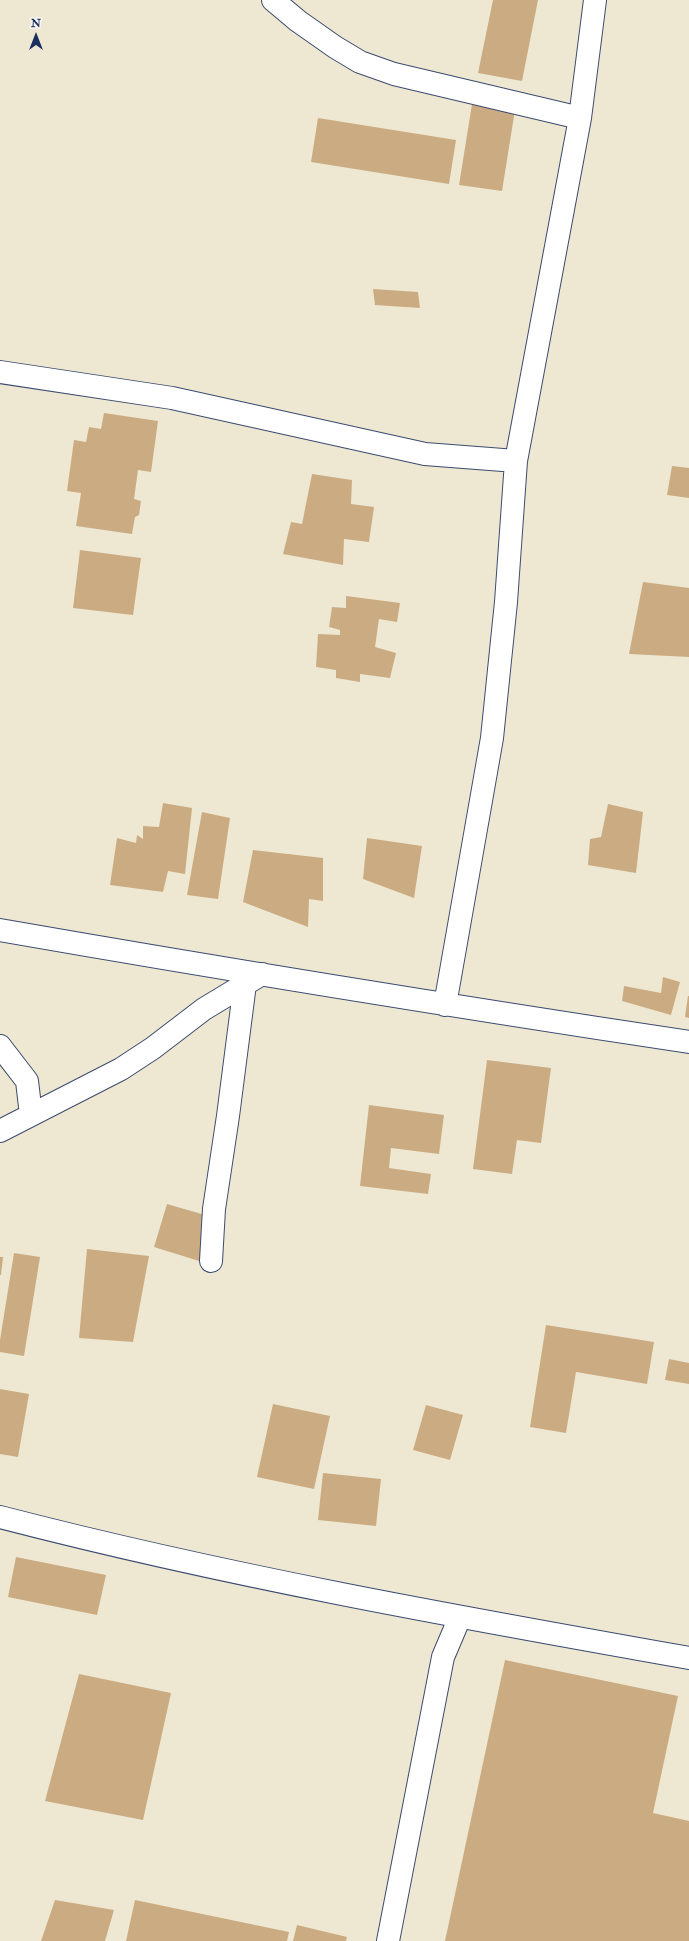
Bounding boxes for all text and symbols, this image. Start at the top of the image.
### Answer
north arrow [16,16,56,56]
text: N [31,17,41,30]

